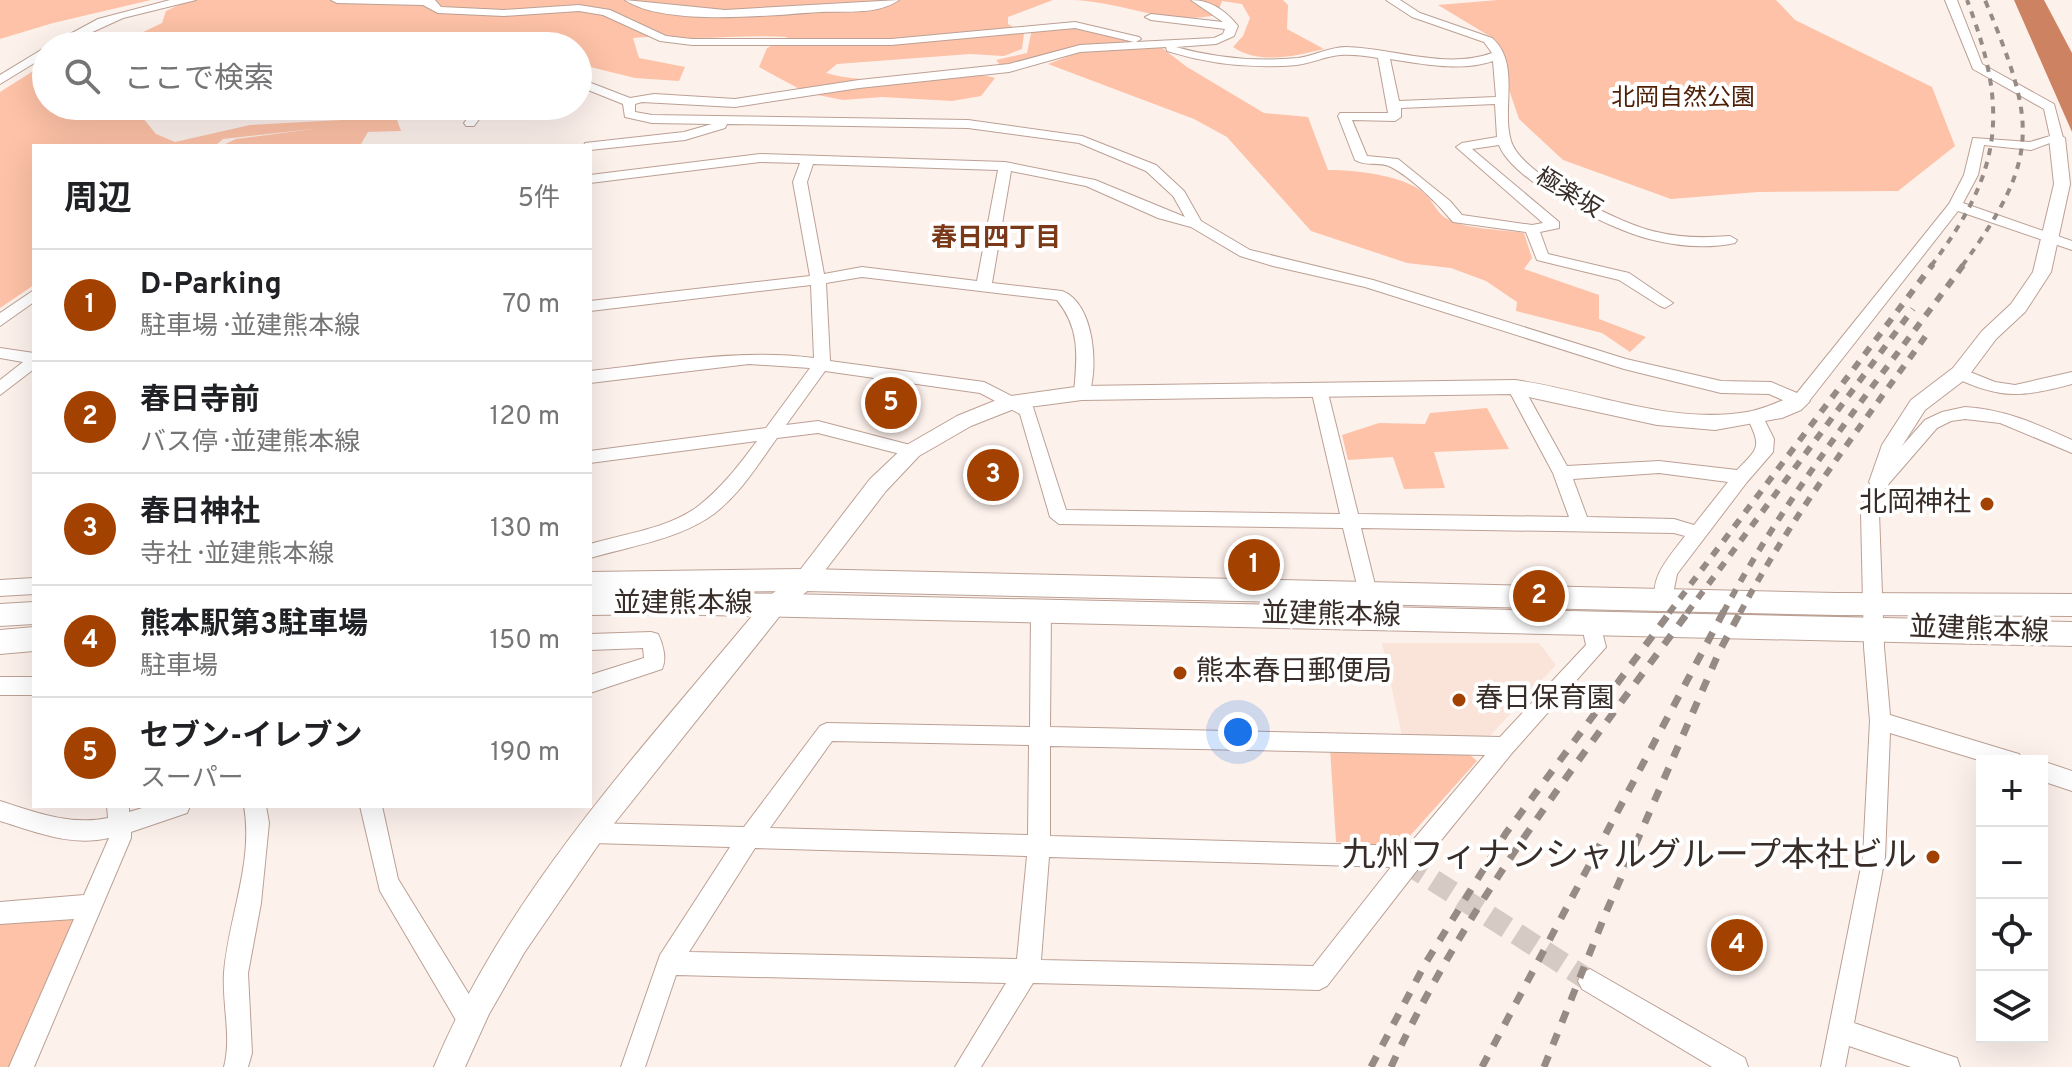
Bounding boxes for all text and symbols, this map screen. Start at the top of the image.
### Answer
search box [32,32,592,120]
icon: search [60,54,104,98]
text: ここで検索 [124,62,274,99]
park label: 北岡自然公園 [1611,84,1755,114]
street label: 極楽坂 [1529,163,1607,225]
text: 周辺 [64,179,132,222]
text: 5件 [518,183,560,216]
district label: 春日四丁目 [931,223,1061,256]
text: D-Parking [140,267,282,304]
text: 1 [85,289,95,322]
text: 70 m [502,289,560,322]
text: 駐車場 · 並建熊本線 [140,311,360,344]
pin: 5 [865,373,917,433]
text: 春日寺前 [140,383,260,420]
text: 2 [82,401,98,434]
text: 120 m [490,401,560,434]
text: バス停 · 並建熊本線 [140,427,360,460]
pin: 3 [967,445,1019,505]
place label: 北岡神社 [1859,486,1971,522]
text: 春日神社 [140,495,260,532]
marker: 北岡神社 [1978,495,1996,513]
text: 3 [82,513,98,546]
text: 130 m [490,513,560,546]
pin: 1 [1228,535,1280,595]
text: 寺社 · 並建熊本線 [140,539,334,572]
pin: 2 [1513,566,1565,626]
street label: 並建熊本線 [613,587,753,623]
street label: 並建熊本線 [1261,597,1401,635]
text: 熊本駅第3駐車場 [140,607,368,644]
street label: 並建熊本線 [1908,611,2050,651]
text: 4 [82,625,98,658]
text: 150 m [489,625,560,658]
text: 駐車場 [140,651,218,684]
place label: 熊本春日郵便局 [1196,655,1392,691]
marker: 熊本春日郵便局 [1171,664,1189,682]
place label: 春日保育園 [1475,682,1615,718]
marker: 春日保育園 [1450,691,1468,709]
your location [1218,712,1258,752]
text: セブン-イレブン [140,719,362,756]
text: 5 [82,737,98,770]
text: 190 m [490,737,560,770]
map controls [1976,755,2048,1043]
button: + [1976,755,2048,827]
text: スーパー [140,763,244,796]
button: − [1976,827,2048,899]
place label: 九州フィナンシャルグループ本社ビル [1342,836,1917,879]
marker: 九州フィナンシャルグループ本社ビル [1924,848,1942,866]
button: locate [1976,899,2048,971]
pin: 4 [1711,915,1763,975]
button: layers [1976,971,2048,1043]

